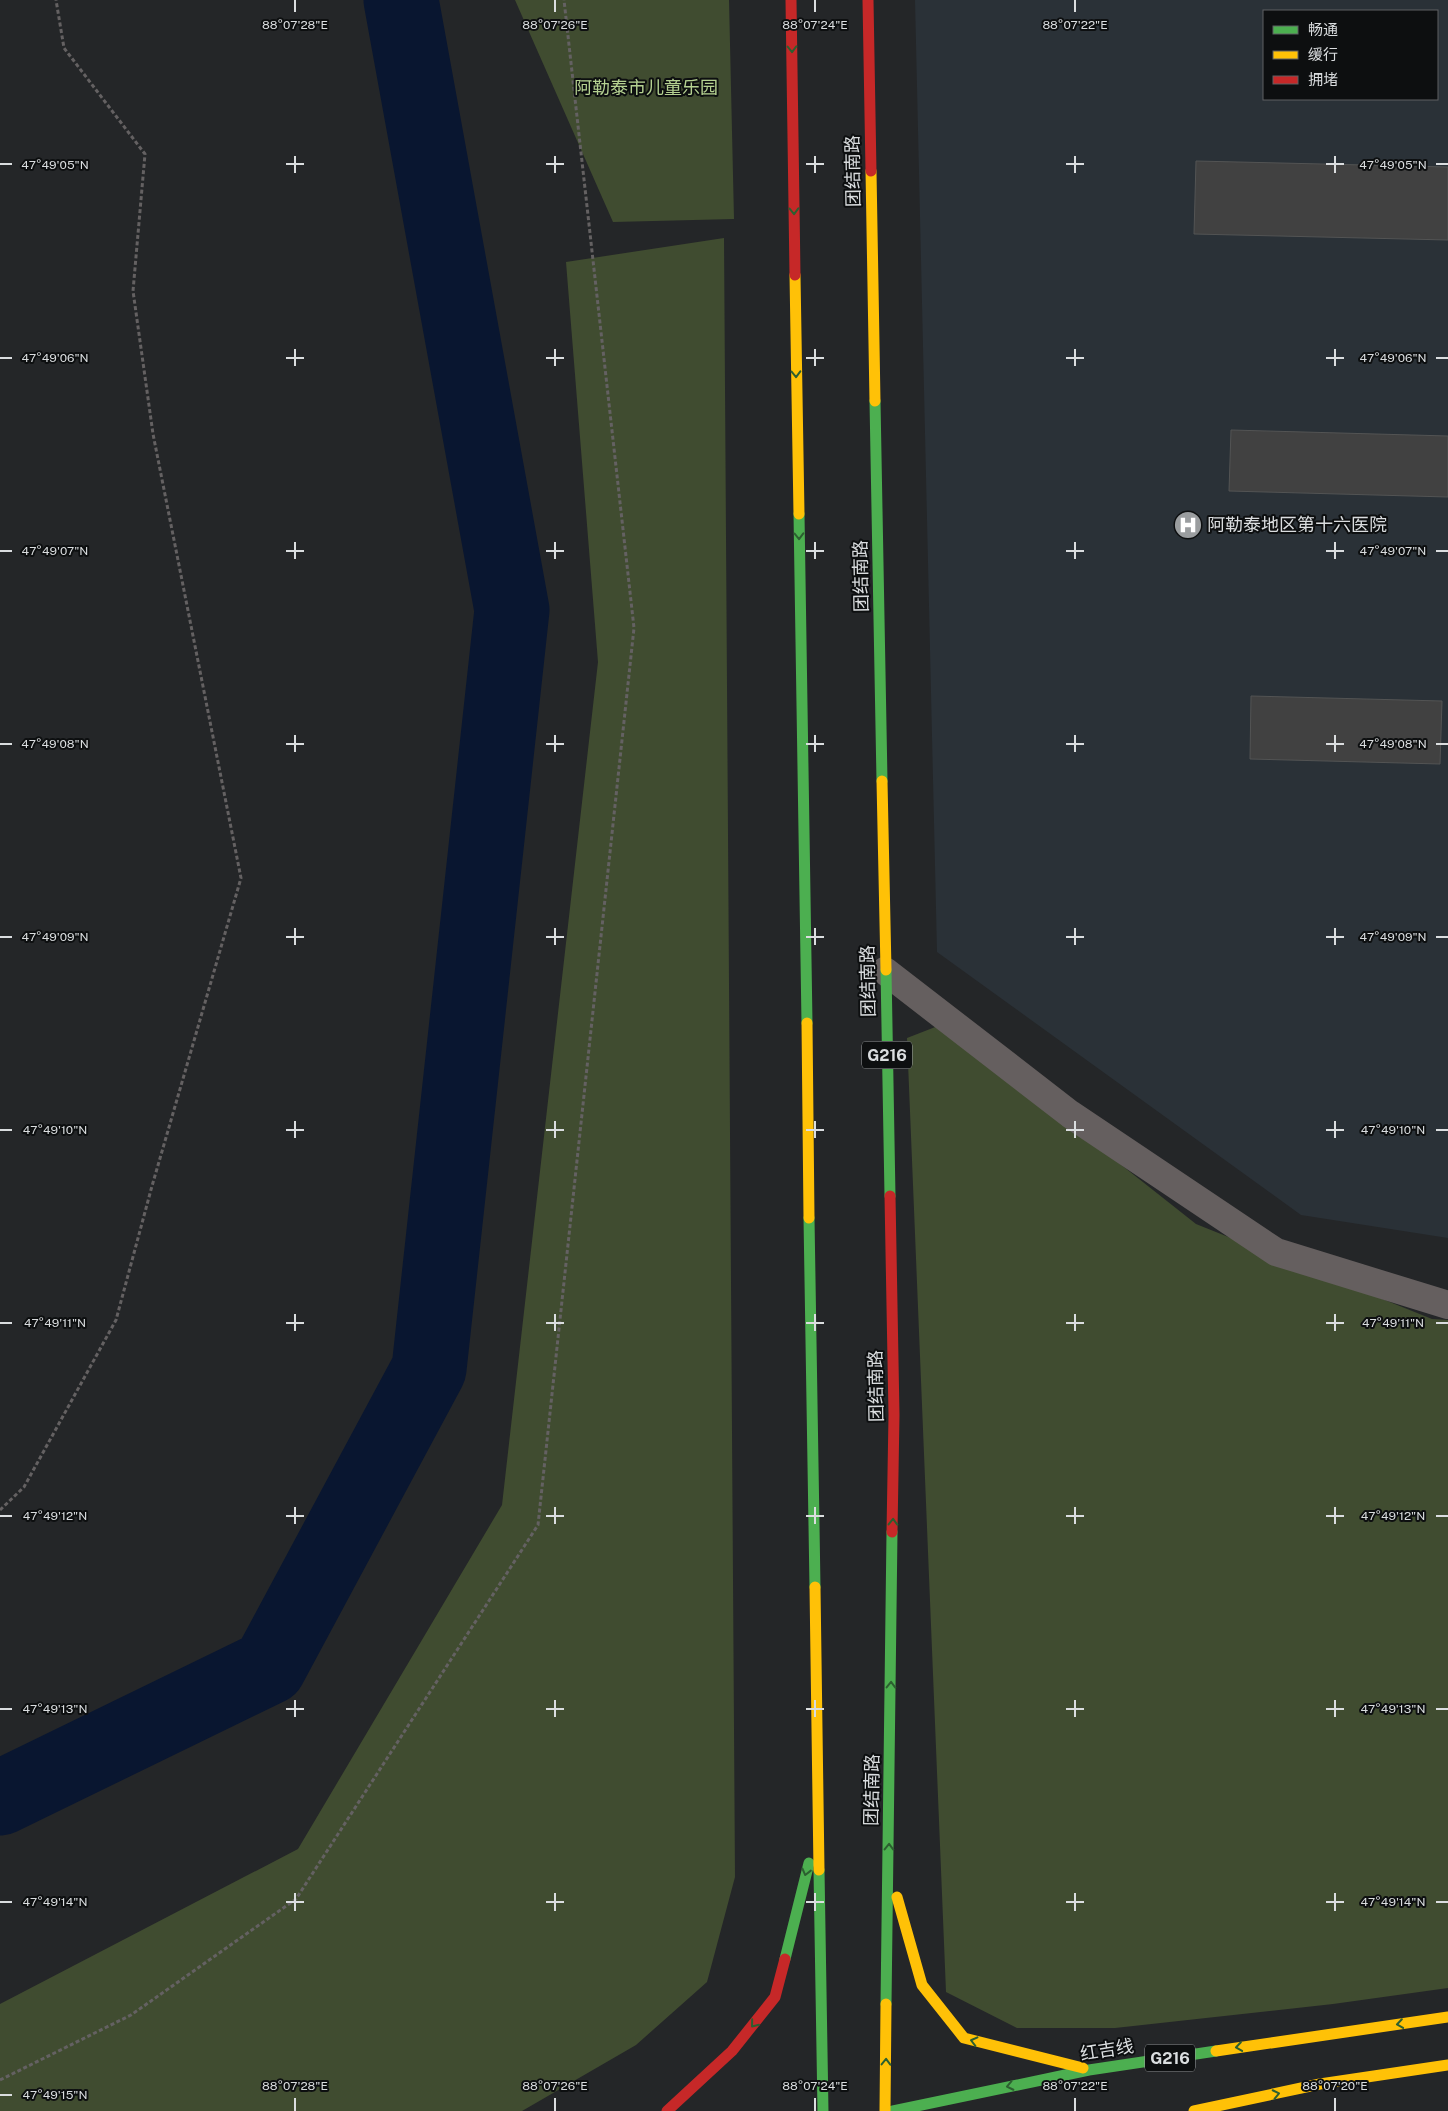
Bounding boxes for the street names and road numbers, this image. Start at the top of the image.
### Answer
street label: 团结南路 [841,135,864,207]
street label: 团结南路 [849,540,872,612]
street label: 团结南路 [856,945,879,1017]
road number: G216 [862,1042,912,1068]
street label: 团结南路 [864,1350,887,1422]
street label: 团结南路 [860,1754,883,1826]
street label: 红吉线 [1079,2035,1135,2064]
road number: G216 [1145,2045,1195,2072]

